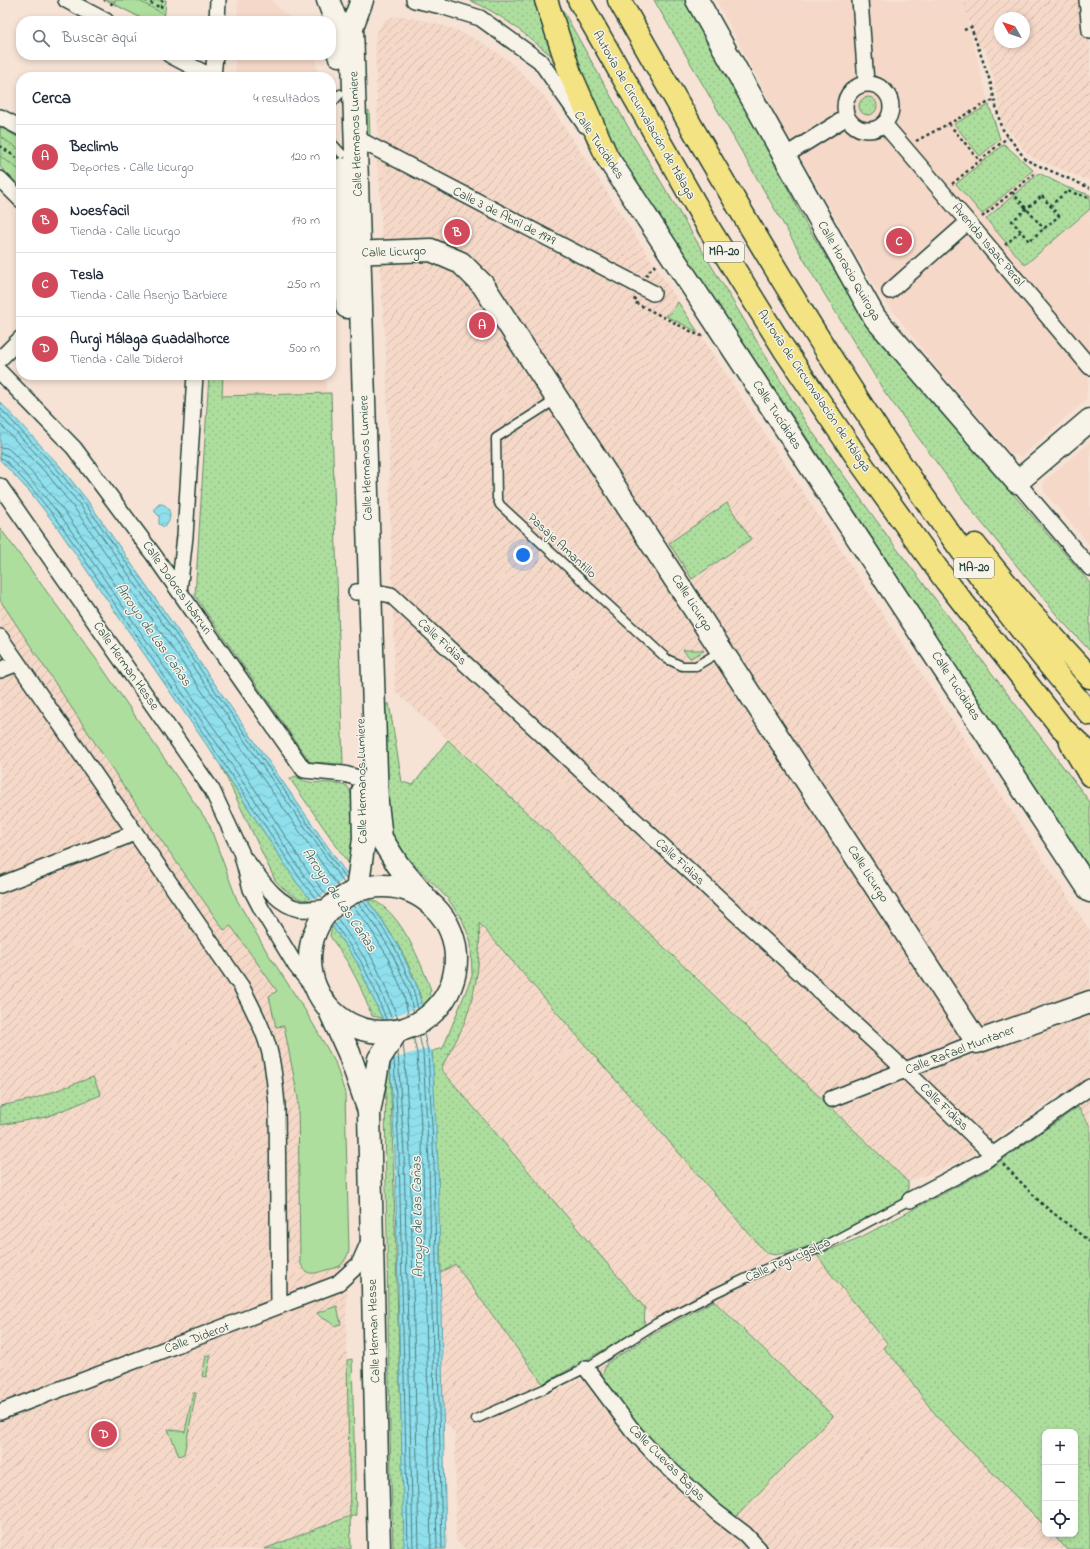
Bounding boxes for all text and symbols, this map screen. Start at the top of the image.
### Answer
north arrow [994,12,1030,48]
search box [16,16,336,60]
icon: search [30,27,52,49]
text: Buscar aquí [62,27,137,49]
street label: Autovía de Circunvalación de Málaga [587,27,700,204]
street label: Calle Hermanos Lumiere [344,71,368,197]
text: Cerca [32,86,71,111]
text: 4 resultados [253,89,320,108]
street label: Calle Tucídides [569,107,629,183]
text: Beclimb [70,136,118,158]
text: A [41,147,49,166]
text: 120 m [290,147,320,166]
text: Deportes · Calle Licurgo [70,158,194,177]
street label: Calle 3 de Abril de 1979 [449,182,559,250]
street label: Avenida Isaac Peral [947,199,1029,291]
text: Noesfacil [70,200,129,222]
text: B [41,211,49,230]
text: 170 m [292,211,320,230]
pin: B [444,217,470,247]
street label: Calle Horacio Quiroga [812,217,885,325]
text: Tienda · Calle Licurgo [70,222,180,241]
pin: C [886,226,912,256]
street label: Calle Licurgo [361,241,427,264]
road number: MA-20 [704,242,744,262]
text: Tesla [70,264,104,286]
text: C [41,275,49,294]
text: 250 m [287,275,320,294]
text: Tienda · Calle Asenjo Barbiere [70,286,227,305]
street label: Autovía de Circunvalación de Málaga [752,306,876,477]
pin: A [469,310,495,340]
text: Aurgi Málaga Guadalhorce [70,328,230,350]
text: D [40,339,50,358]
text: 500 m [288,339,320,358]
text: Tienda · Calle Diderot [70,350,183,369]
street label: Calle Tucídides [747,377,807,454]
street label: Calle Hermanos Lumiere [354,395,378,521]
street label: Pasaje Amantillo [523,509,601,583]
street label: Calle Dolores Ibárruri [138,537,216,639]
your location [513,545,533,565]
road number: MA-20 [954,558,994,578]
street label: Calle Licurgo [666,571,718,636]
water label: Arroyo de Las Cañas [110,579,197,691]
street label: Calle Fidias [413,614,471,670]
street label: Calle Herman Hesse [88,618,164,714]
street label: Calle Tucídides [926,648,986,725]
street label: Calle Hermanos Lumiere [351,718,373,844]
street label: Calle Fidias [651,834,709,890]
street label: Calle Licurgo [842,842,894,907]
water label: Arroyo de Las Cañas [296,844,382,957]
street label: Calle Rafael Muntaner [903,1020,1018,1080]
street label: Calle Fidias [915,1079,973,1136]
water label: Arroyo de Las Cañas [406,1155,430,1278]
street label: Calle Tegucigalpa [742,1233,834,1288]
street label: Calle Herman Hesse [363,1278,385,1383]
street label: Calle Diderot [162,1317,233,1359]
pin: D [91,1419,117,1449]
street label: Calle Cuevas Bajas [624,1420,710,1506]
map controls [1042,1429,1078,1537]
button: + [1042,1429,1078,1465]
button: − [1042,1465,1078,1501]
button: locate [1042,1501,1078,1537]

